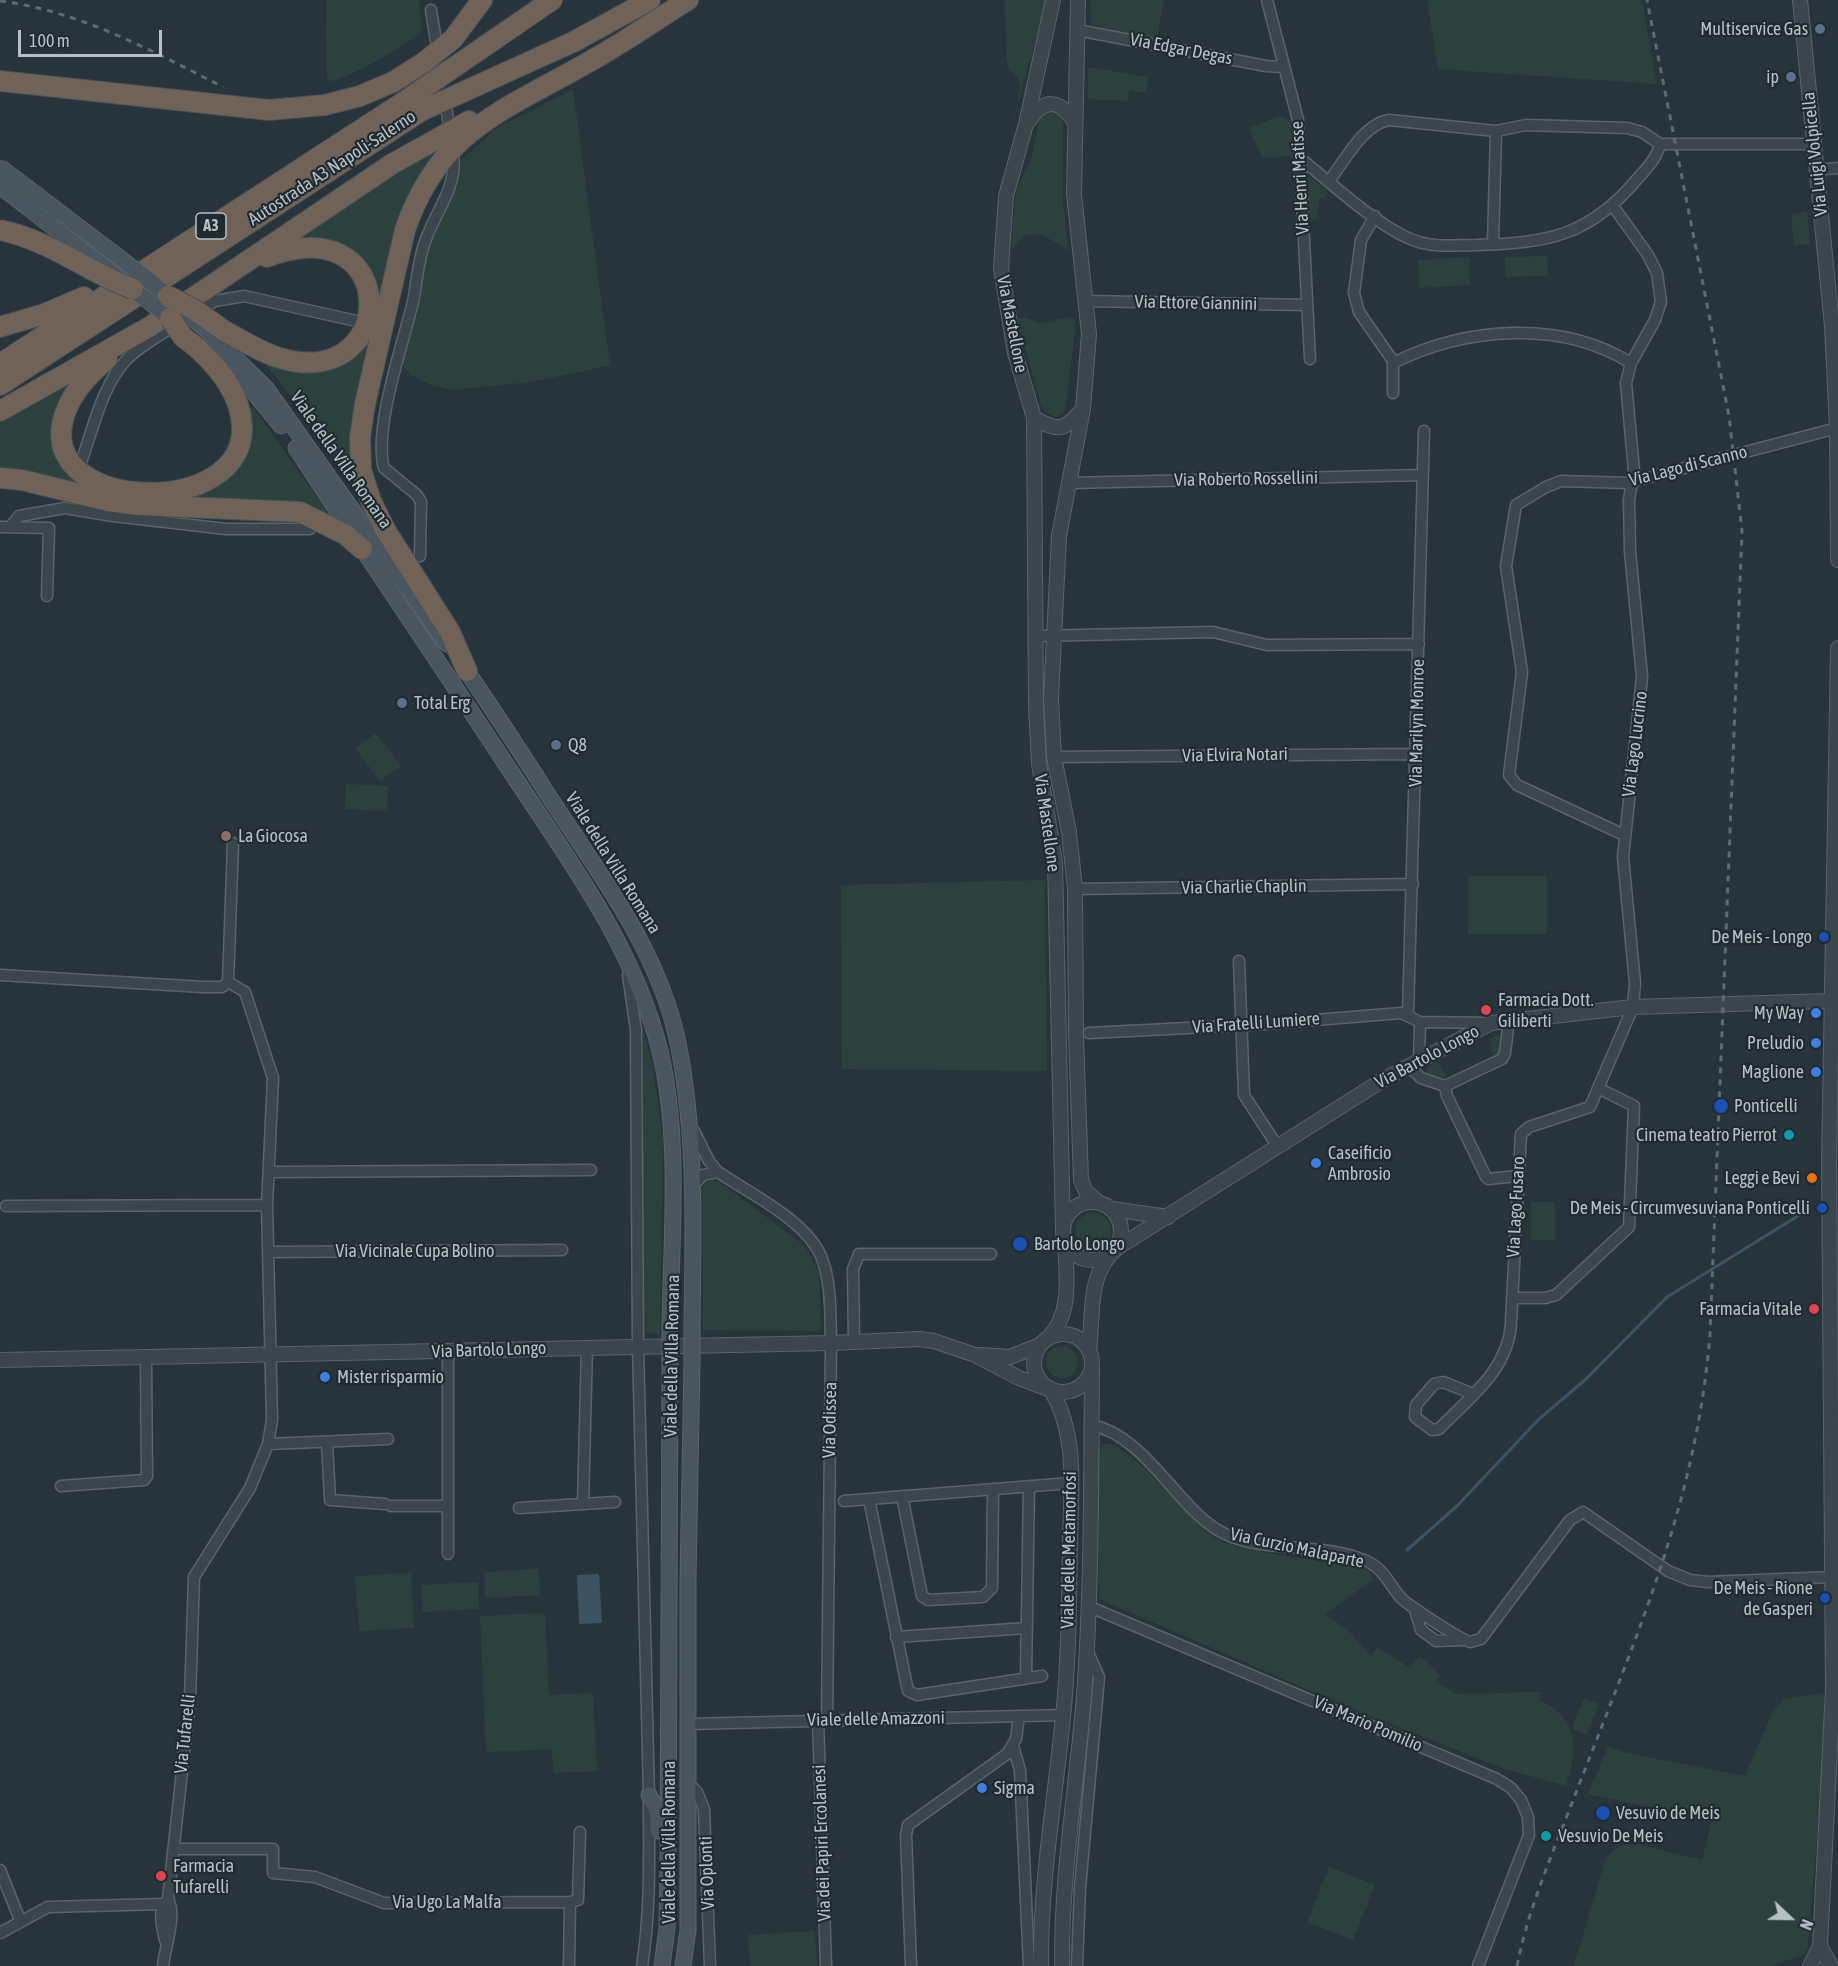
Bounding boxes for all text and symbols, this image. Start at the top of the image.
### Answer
scale bar [21,18,165,56]
place label: Multiservice Gas [1700,18,1808,40]
marker: Multiservice Gas [1813,22,1827,36]
street label: Via Edgar Degas [1128,28,1234,70]
text: 100 m [29,30,70,51]
place label: ip [1766,66,1779,88]
marker: ip [1784,70,1798,84]
street label: Via Luigi Volpicella [1798,91,1832,217]
street label: Autostrada A3 Napoli-Salerno [244,106,420,230]
street label: Via Henri Matisse [1286,121,1314,235]
road number: A3 [196,213,226,239]
street label: Via Mastellone [992,274,1032,374]
street label: Via Ettore Giannini [1135,291,1257,315]
street label: Viale della Villa Romana [285,387,397,533]
street label: Via Lago di Scanno [1627,441,1749,491]
street label: Via Roberto Rossellini [1174,467,1318,491]
street label: Via Marilyn Monroe [1405,659,1429,787]
street label: Via Lago Lucrino [1618,690,1652,798]
place label: Total Erg [414,692,470,714]
marker: Total Erg [395,696,409,710]
place label: Q8 [568,734,587,756]
marker: Q8 [549,738,563,752]
street label: Via Elvira Notari [1182,743,1288,767]
street label: Via Mastellone [1029,773,1065,873]
street label: Viale della Villa Romana [561,788,665,938]
place label: La Giocosa [238,825,308,847]
marker: La Giocosa [219,829,233,843]
street label: Via Charlie Chaplin [1181,875,1307,899]
place label: De Meis - Longo [1711,926,1812,948]
marker: De Meis - Longo [1817,930,1831,944]
place label: Farmacia Dott. Giliberti [1498,989,1594,1032]
place label: My Way [1754,1002,1804,1024]
marker: Farmacia Dott. Giliberti [1479,1003,1493,1017]
marker: My Way [1809,1006,1823,1020]
street label: Via Fratelli Lumiere [1192,1008,1320,1038]
street label: Via Bartolo Longo [1371,1021,1483,1093]
place label: Preludio [1747,1032,1804,1054]
marker: Preludio [1809,1036,1823,1050]
place label: Maglione [1742,1061,1804,1083]
marker: Maglione [1809,1065,1823,1079]
place label: Ponticelli [1734,1095,1798,1117]
marker: Ponticelli [1712,1097,1730,1115]
place label: Cinema teatro Pierrot [1636,1124,1777,1146]
marker: Cinema teatro Pierrot [1782,1128,1796,1142]
place label: Caseificio Ambrosio [1328,1142,1392,1184]
marker: Caseificio Ambrosio [1309,1156,1323,1170]
street label: Via Lago Fusaro [1503,1156,1529,1258]
place label: Leggi e Bevi [1724,1167,1800,1189]
marker: Leggi e Bevi [1805,1171,1819,1185]
place label: De Meis - Circumvesuviana Ponticelli [1570,1197,1810,1219]
marker: De Meis - Circumvesuviana Ponticelli [1815,1201,1829,1215]
place label: Bartolo Longo [1034,1233,1125,1255]
marker: Bartolo Longo [1011,1235,1029,1253]
street label: Via Vicinale Cupa Bolino [335,1240,495,1262]
street label: Viale della Villa Romana [660,1274,684,1438]
place label: Farmacia Vitale [1699,1298,1802,1320]
marker: Farmacia Vitale [1807,1302,1821,1316]
street label: Via Bartolo Longo [431,1337,547,1363]
place label: Mister risparmio [337,1366,444,1388]
marker: Mister risparmio [318,1370,332,1384]
street label: Via Odissea [819,1382,841,1458]
street label: Viale delle Metamorfosi [1057,1471,1081,1629]
street label: Via Curzio Malaparte [1228,1523,1366,1573]
place label: De Meis - Rione de Gasperi [1714,1577,1813,1620]
marker: De Meis - Rione de Gasperi [1818,1591,1832,1605]
street label: Via Mario Pomilio [1310,1691,1426,1757]
street label: Via Tufarelli [170,1693,200,1775]
street label: Viale delle Amazzoni [807,1707,945,1731]
street label: Viale della Villa Romana [658,1761,680,1923]
street label: Via dei Papiri Ercolanesi [808,1764,836,1922]
place label: Sigma [994,1777,1035,1799]
marker: Sigma [975,1781,989,1795]
place label: Vesuvio de Meis [1616,1802,1720,1824]
marker: Vesuvio de Meis [1594,1804,1612,1822]
place label: Vesuvio De Meis [1558,1825,1663,1847]
marker: Vesuvio De Meis [1539,1829,1553,1843]
street label: Via Oplonti [695,1836,719,1910]
place label: Farmacia Tufarelli [173,1855,234,1898]
marker: Farmacia Tufarelli [154,1869,168,1883]
north arrow [1760,1888,1820,1948]
street label: Via Ugo La Malfa [392,1891,502,1913]
text: N [1797,1917,1817,1932]

